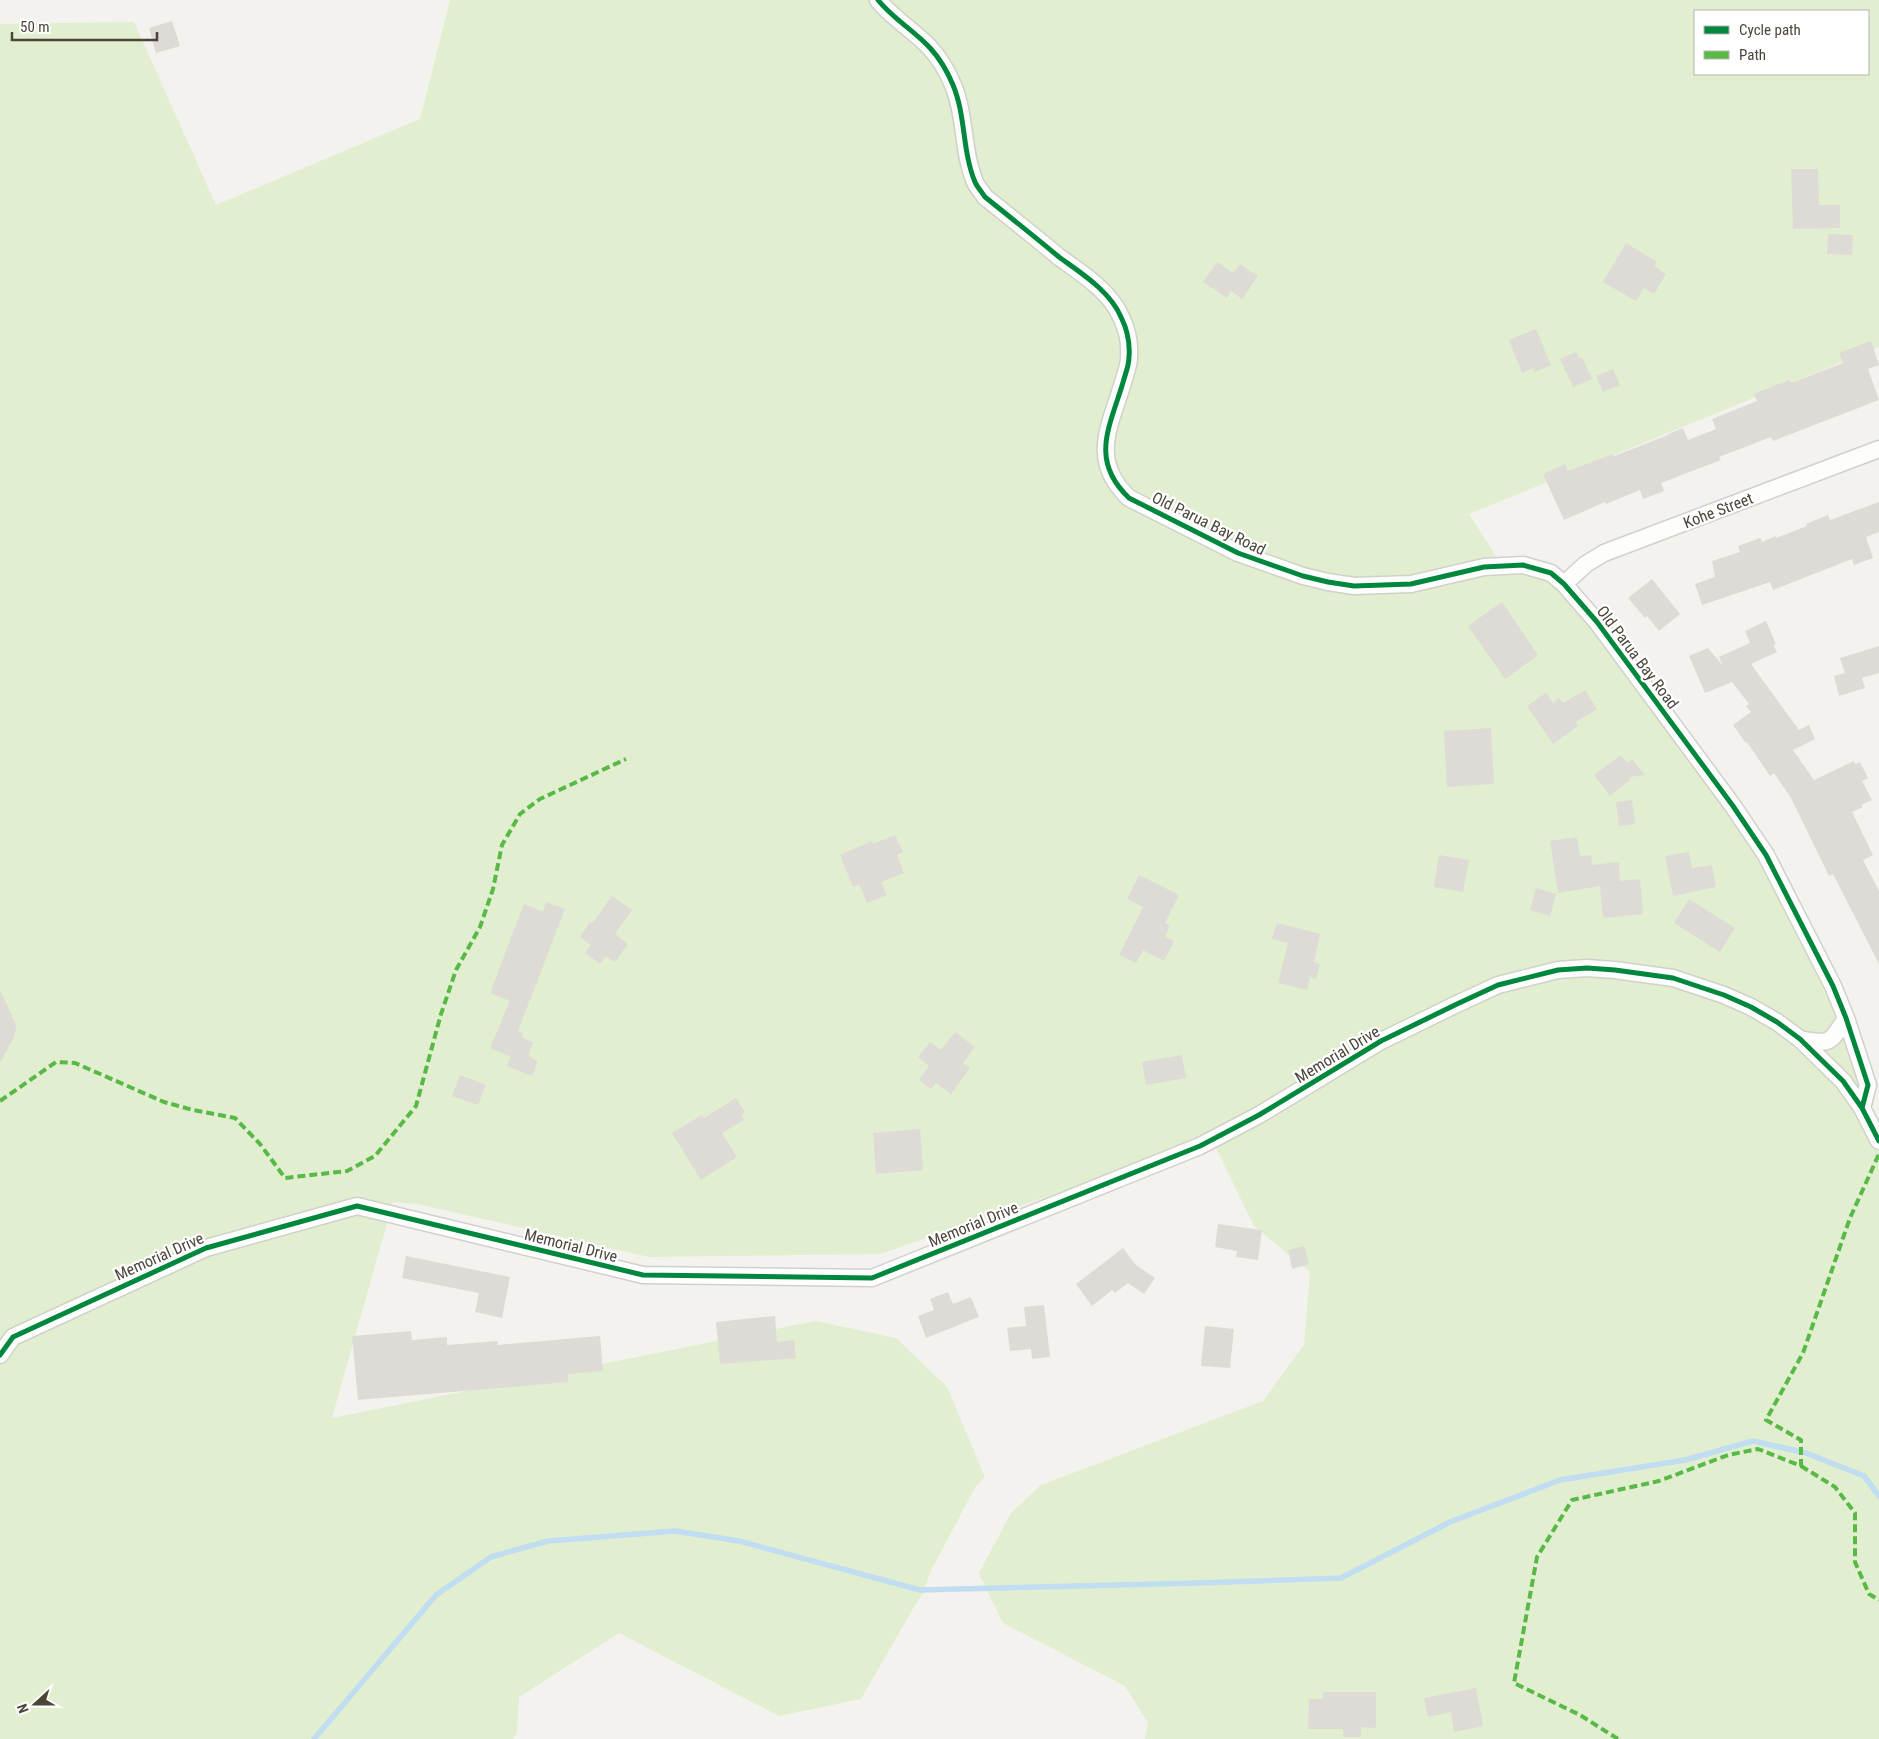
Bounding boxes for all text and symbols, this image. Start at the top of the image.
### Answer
scale bar [12,10,158,42]
legend [1694,10,1869,75]
text: 50 m [20,18,50,36]
text: Cycle path [1739,21,1801,39]
text: Path [1739,46,1766,64]
street label: Old Parua Bay Road [1149,488,1269,559]
street label: Kohe Street [1681,488,1756,532]
street label: Old Parua Bay Road [1593,602,1683,713]
street label: Memorial Drive [1292,1022,1383,1087]
street label: Memorial Drive [926,1198,1021,1251]
street label: Memorial Drive [522,1225,619,1266]
street label: Memorial Drive [112,1228,207,1284]
north arrow [10,1679,60,1729]
text: N [14,1702,32,1716]

